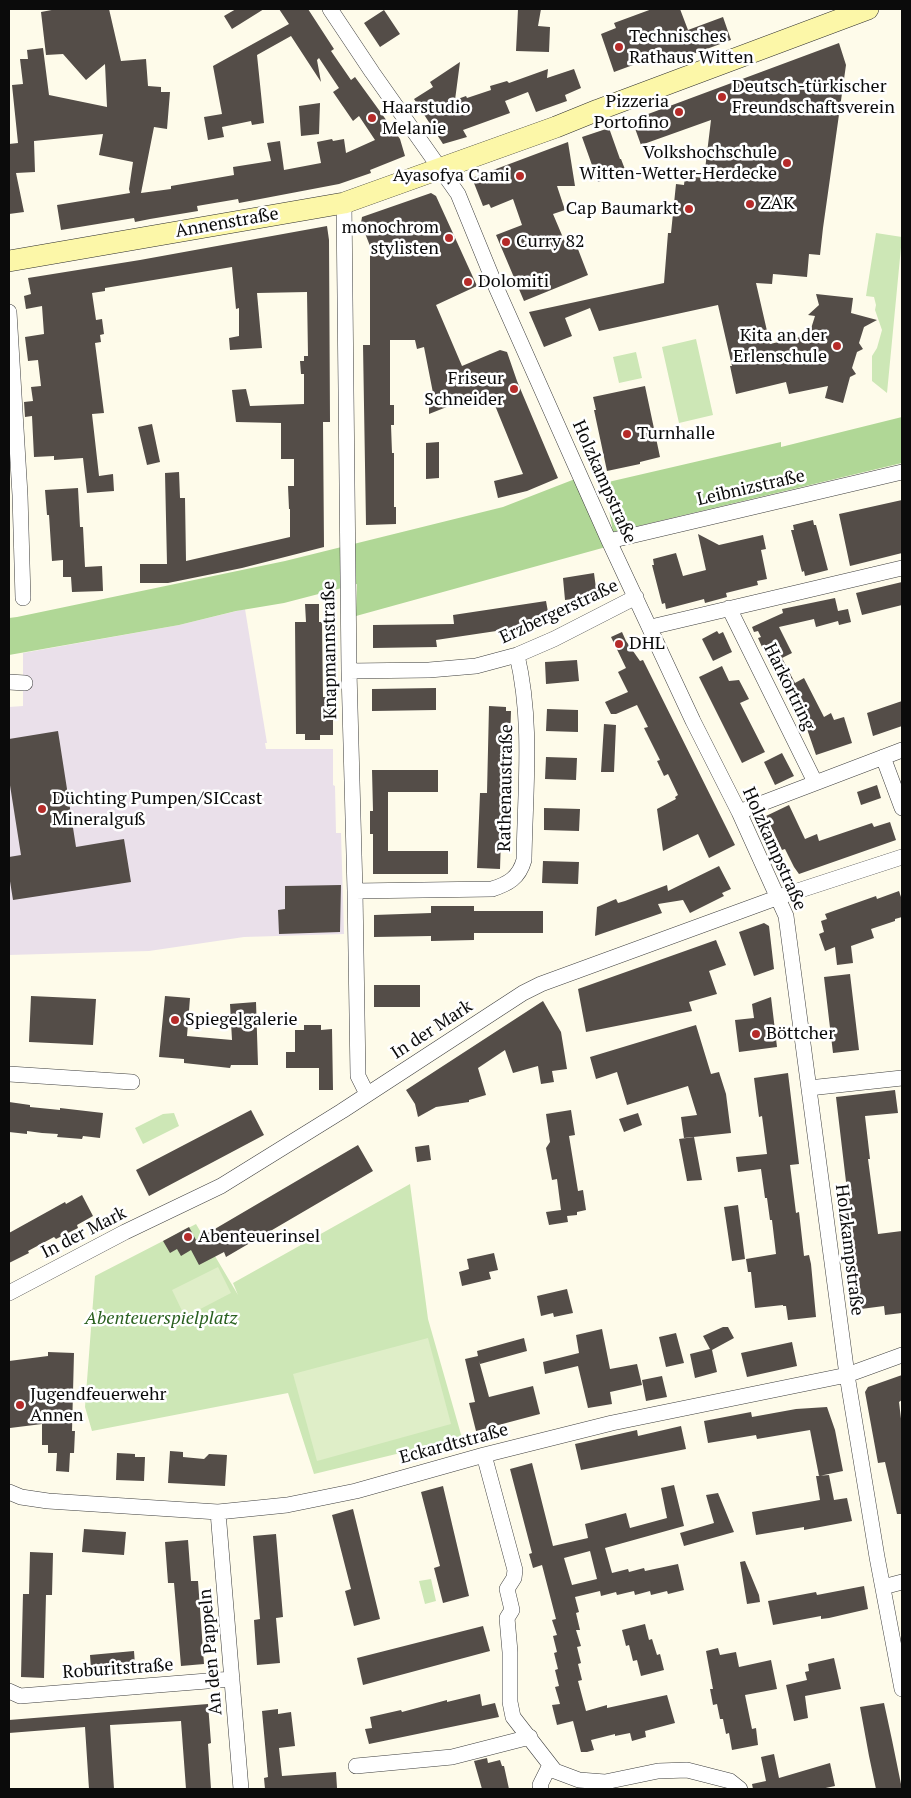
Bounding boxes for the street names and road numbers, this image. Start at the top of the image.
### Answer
street label: Annenstraße [174,203,280,243]
street label: Holzkampstraße [567,417,641,547]
street label: Leibnizstraße [695,465,807,511]
street label: Erzbergerstraße [496,575,622,649]
street label: Knapmannstraße [318,581,342,719]
street label: Harkortring [759,640,819,734]
street label: Rathenaustraße [494,724,518,852]
street label: Holzkampstraße [737,784,811,914]
street label: In der Mark [387,996,477,1064]
street label: Holzkampstraße [830,1183,868,1317]
street label: In der Mark [38,1202,130,1264]
street label: Eckardtstraße [397,1419,511,1469]
street label: An den Pappeln [195,1588,227,1716]
street label: Roburitstraße [62,1654,174,1684]

